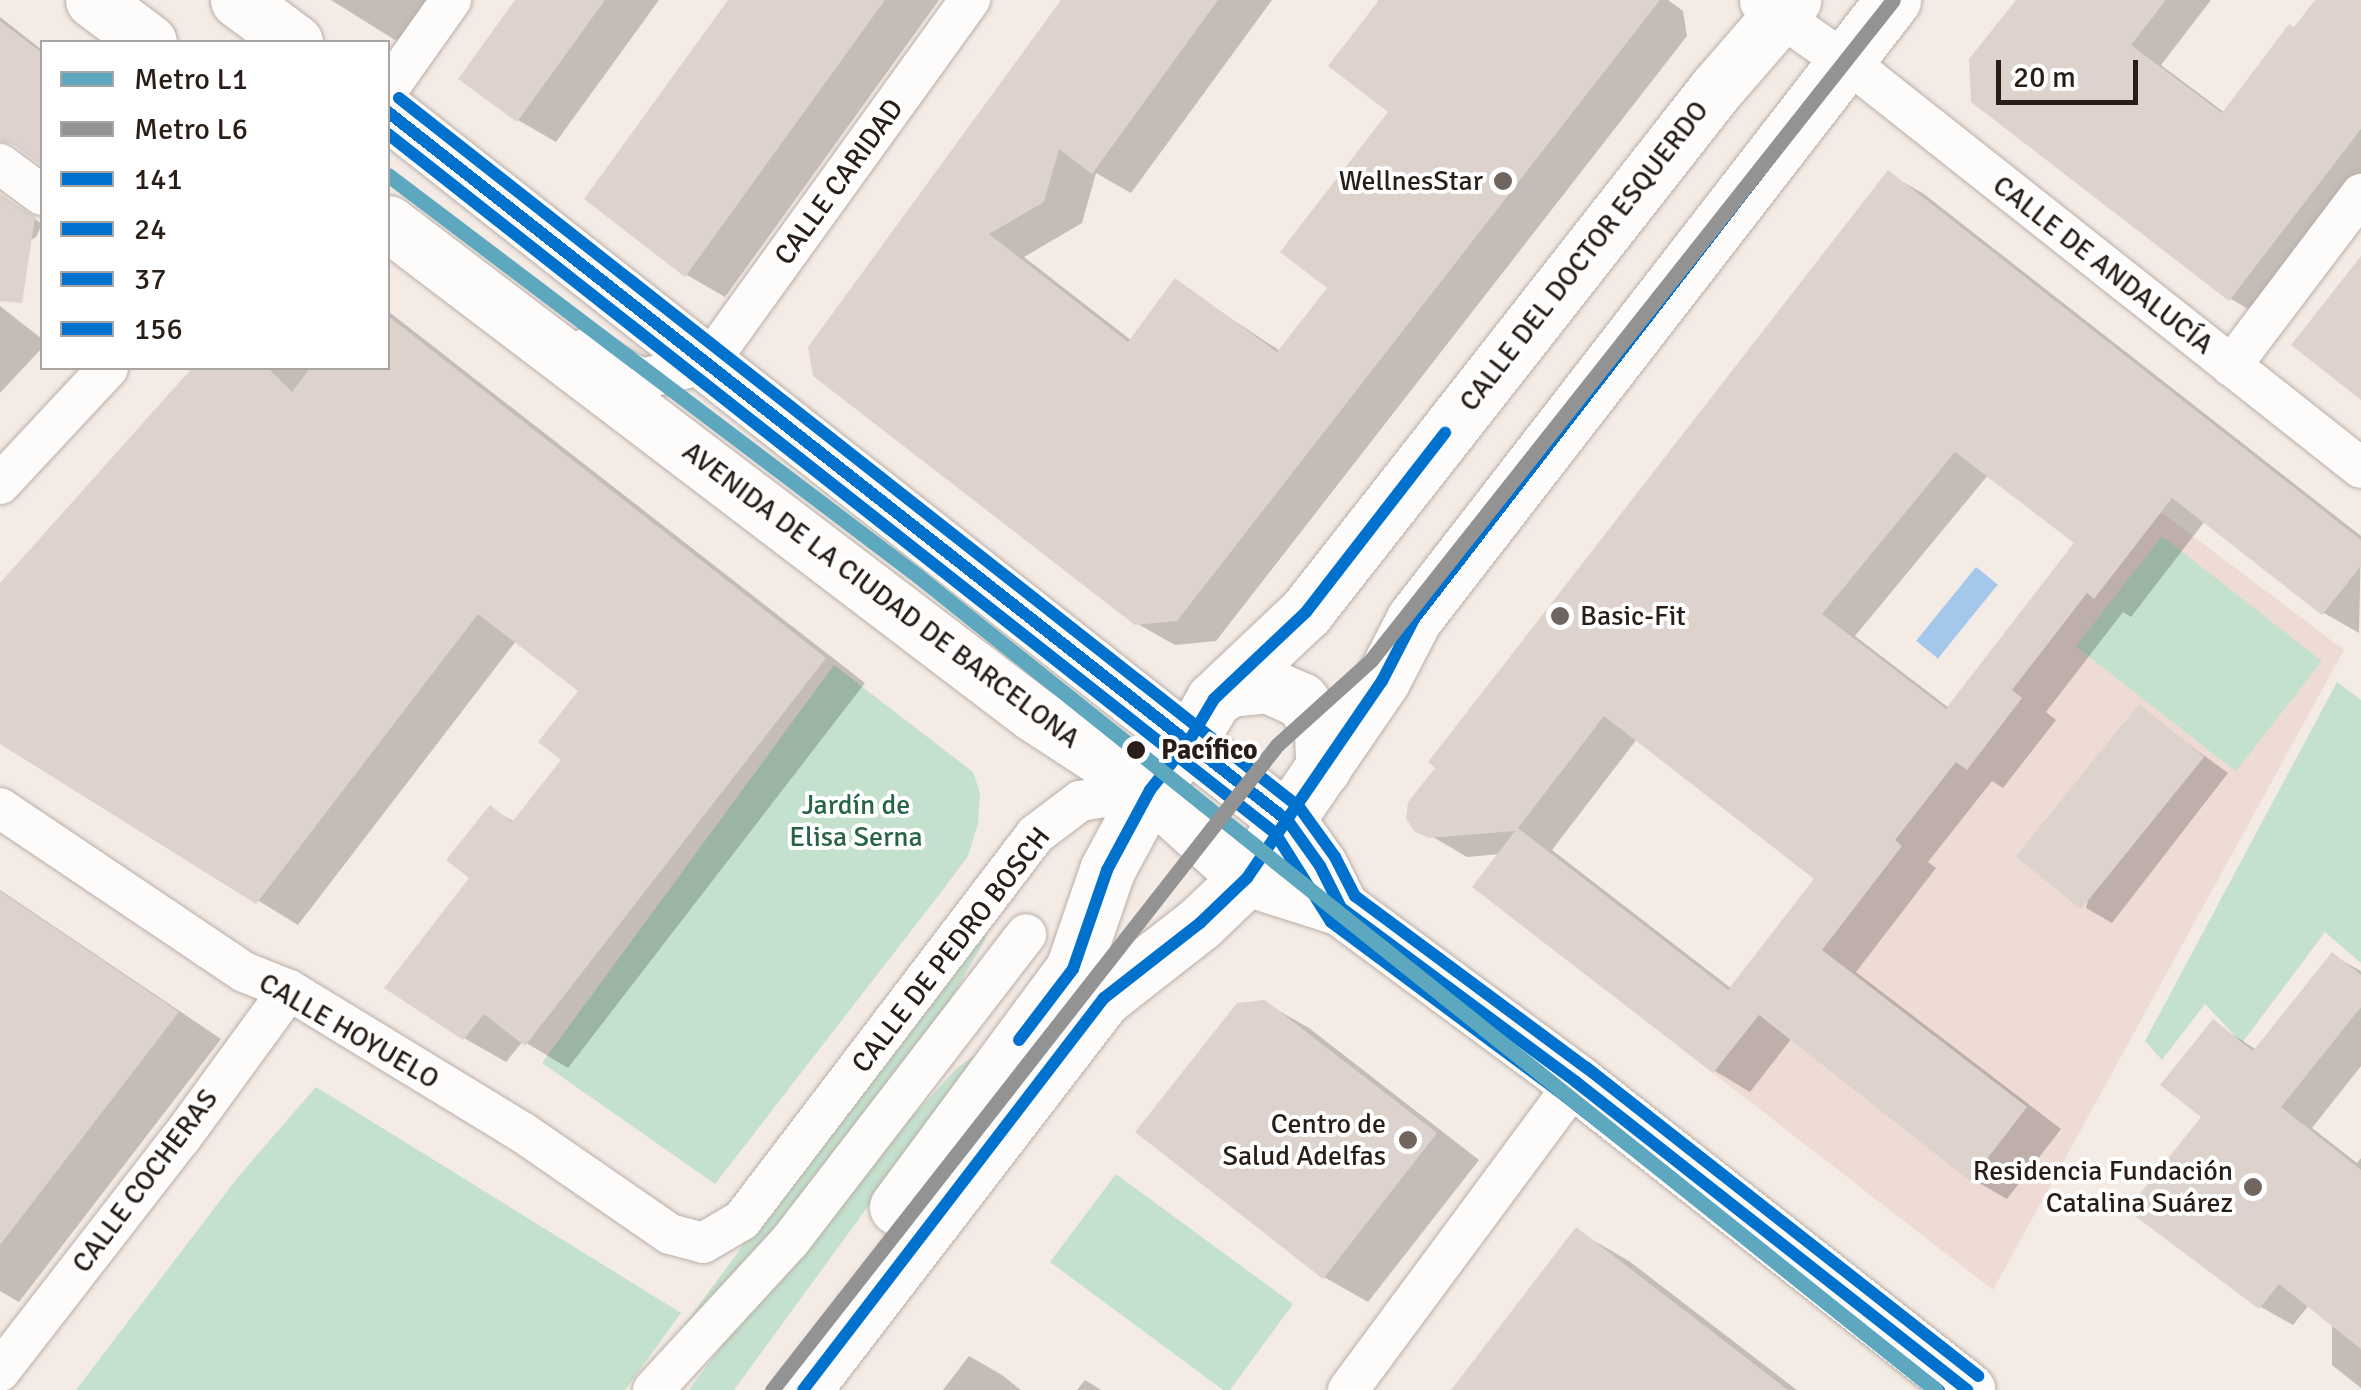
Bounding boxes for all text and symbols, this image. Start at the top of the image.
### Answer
legend [40,40,390,370]
scale bar [2001,40,2144,102]
text: 20 m [2013,59,2076,96]
text: Metro L1 [134,61,248,98]
street label: CALLE CARIDAD [768,93,910,271]
street label: CALLE DEL DOCTOR ESQUERDO [1452,94,1716,418]
text: Metro L6 [134,111,248,148]
text: 141 [134,161,183,198]
place label: WellnesStar [1339,164,1483,198]
street label: CALLE DE ANDALUCÍA [1986,169,2220,361]
marker: WellnesStar [1492,170,1514,192]
text: 24 [134,211,166,248]
text: 37 [134,261,166,298]
text: 156 [134,311,183,348]
street label: AVENIDA DE LA CIUDAD DE BARCELONA [676,435,1086,755]
place label: Basic-Fit [1580,599,1686,633]
marker: Basic-Fit [1549,605,1571,627]
place label: Pacífico [1161,733,1258,767]
marker: Pacífico [1120,734,1152,766]
park label: Jardín de Elisa Serna [789,788,923,854]
street label: CALLE DE PEDRO BOSCH [845,821,1057,1079]
street label: CALLE HOYUELO [253,966,445,1096]
street label: CALLE COCHERAS [65,1083,225,1279]
place label: Centro de Salud Adelfas [1222,1107,1386,1173]
marker: Centro de Salud Adelfas [1395,1127,1421,1153]
place label: Residencia Fundación Catalina Suárez [1973,1154,2233,1220]
marker: Residencia Fundación Catalina Suárez [2242,1176,2264,1198]

